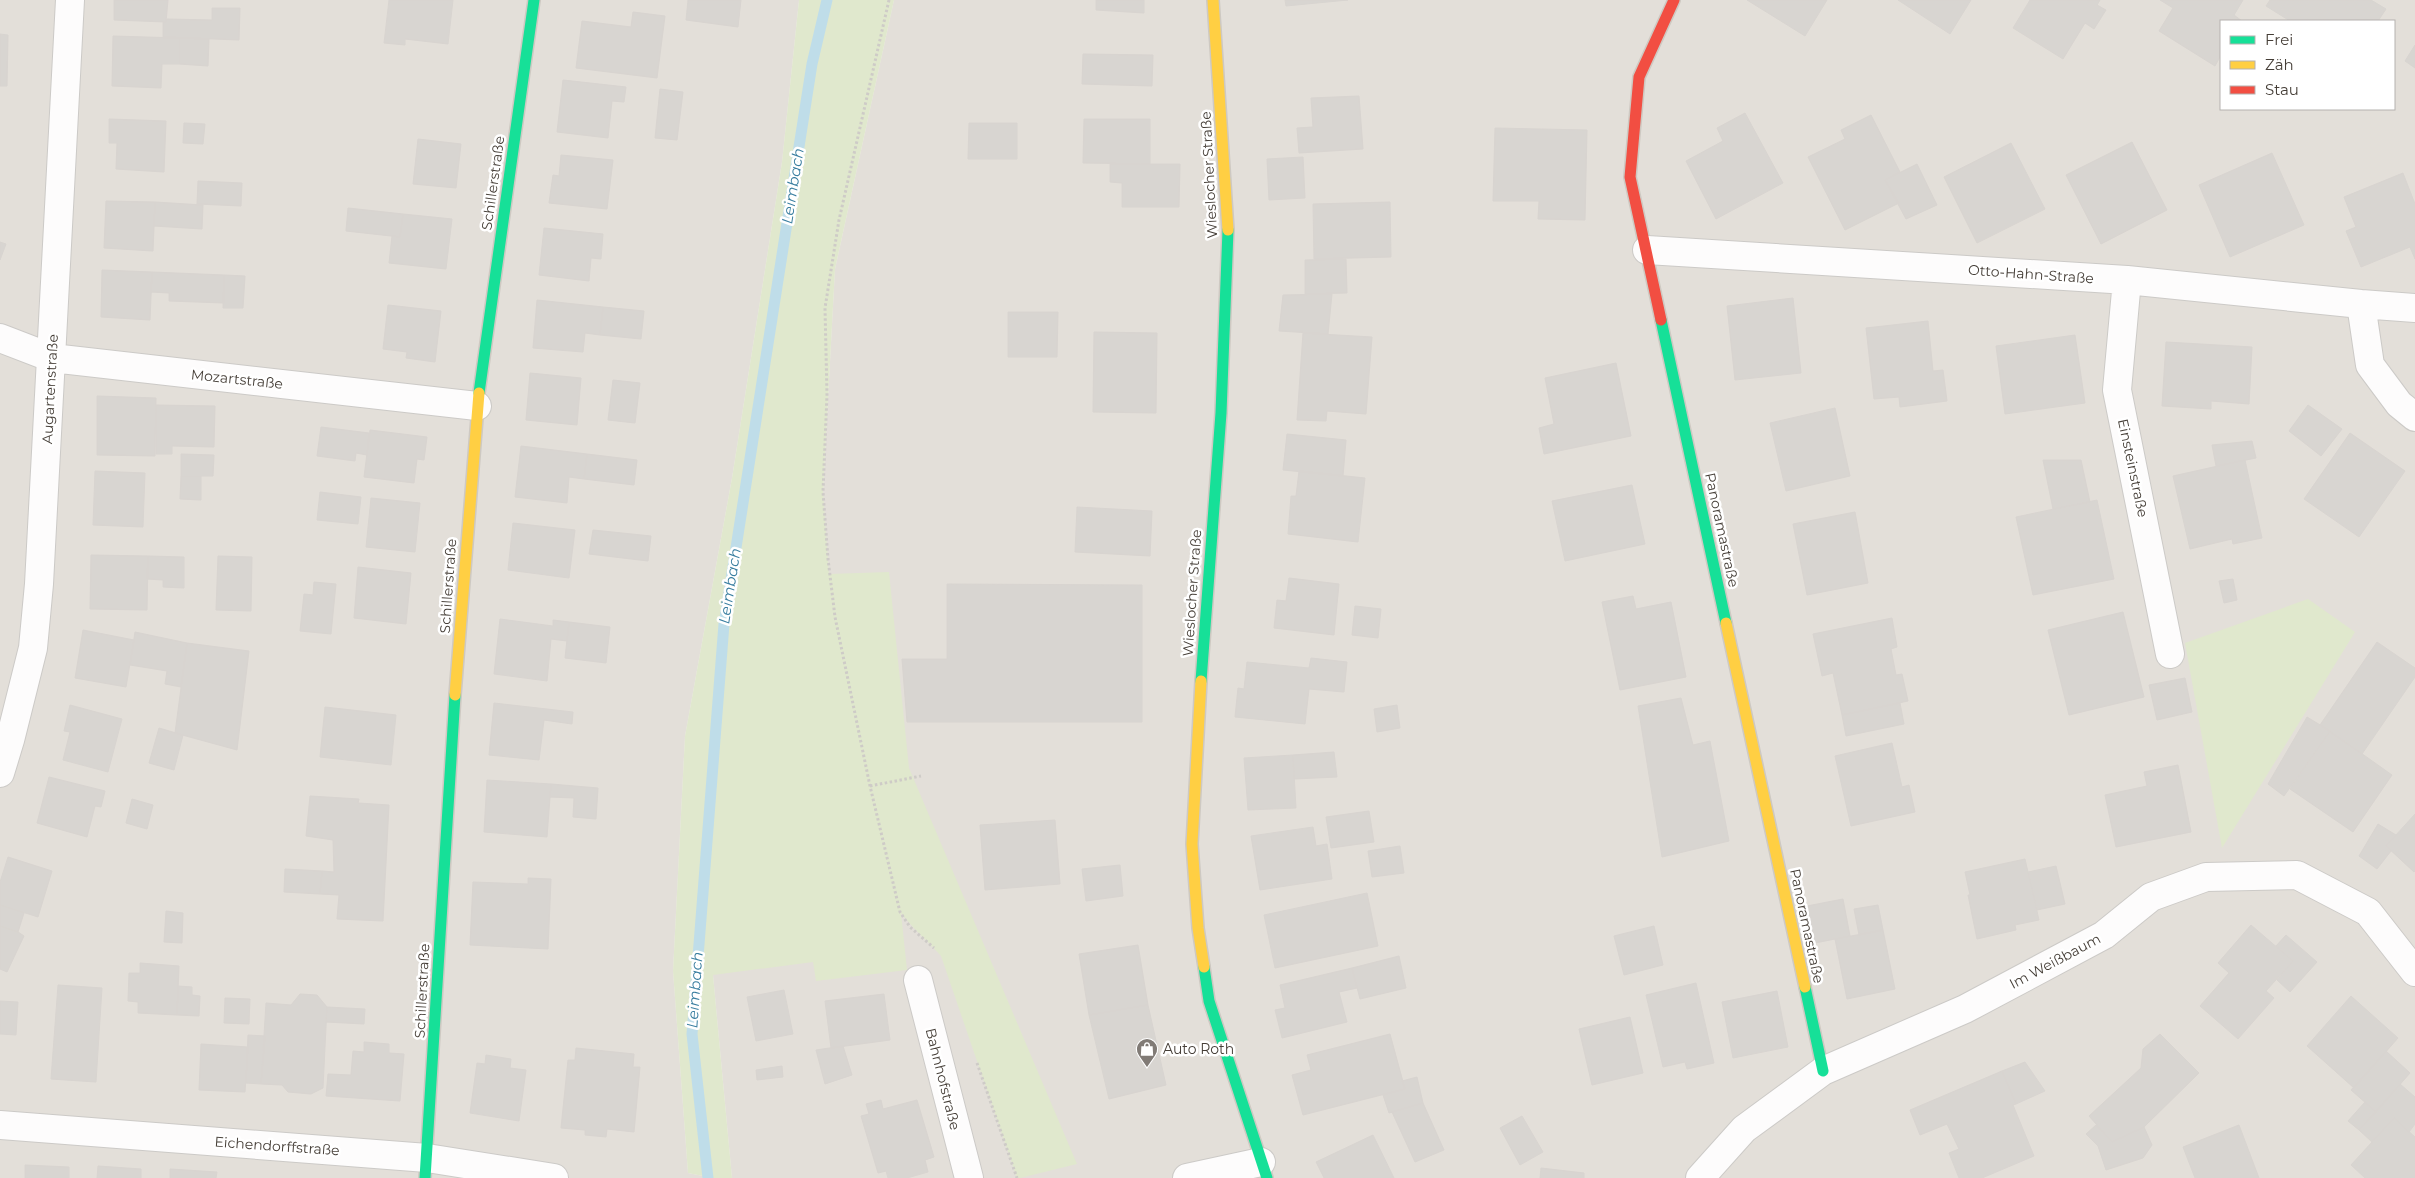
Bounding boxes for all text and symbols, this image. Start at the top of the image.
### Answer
legend [2220,20,2395,110]
text: Frei [2265,30,2293,49]
text: Zäh [2265,55,2294,74]
text: Stau [2265,80,2299,99]
street label: Wieslocher Straße [1197,111,1221,239]
street label: Schillerstraße [477,135,509,231]
water label: Leimbach [777,147,808,225]
street label: Otto-Hahn-Straße [1967,261,2095,287]
street label: Augartenstraße [38,334,62,444]
street label: Mozartstraße [190,365,284,393]
street label: Einsteinstraße [2114,417,2152,519]
street label: Panoramastraße [1701,471,1743,589]
street label: Wieslocher Straße [1179,529,1205,657]
street label: Schillerstraße [436,538,460,634]
water label: Leimbach [714,547,745,625]
street label: Panoramastraße [1786,867,1828,985]
street label: Im Weißbaum [2006,929,2104,993]
street label: Schillerstraße [411,943,433,1039]
water label: Leimbach [682,951,707,1029]
street label: Bahnhofstraße [922,1026,964,1132]
shop icon: Auto Roth [1135,1037,1159,1068]
place label: Auto Roth [1163,1040,1234,1058]
street label: Eichendorffstraße [214,1133,340,1159]

